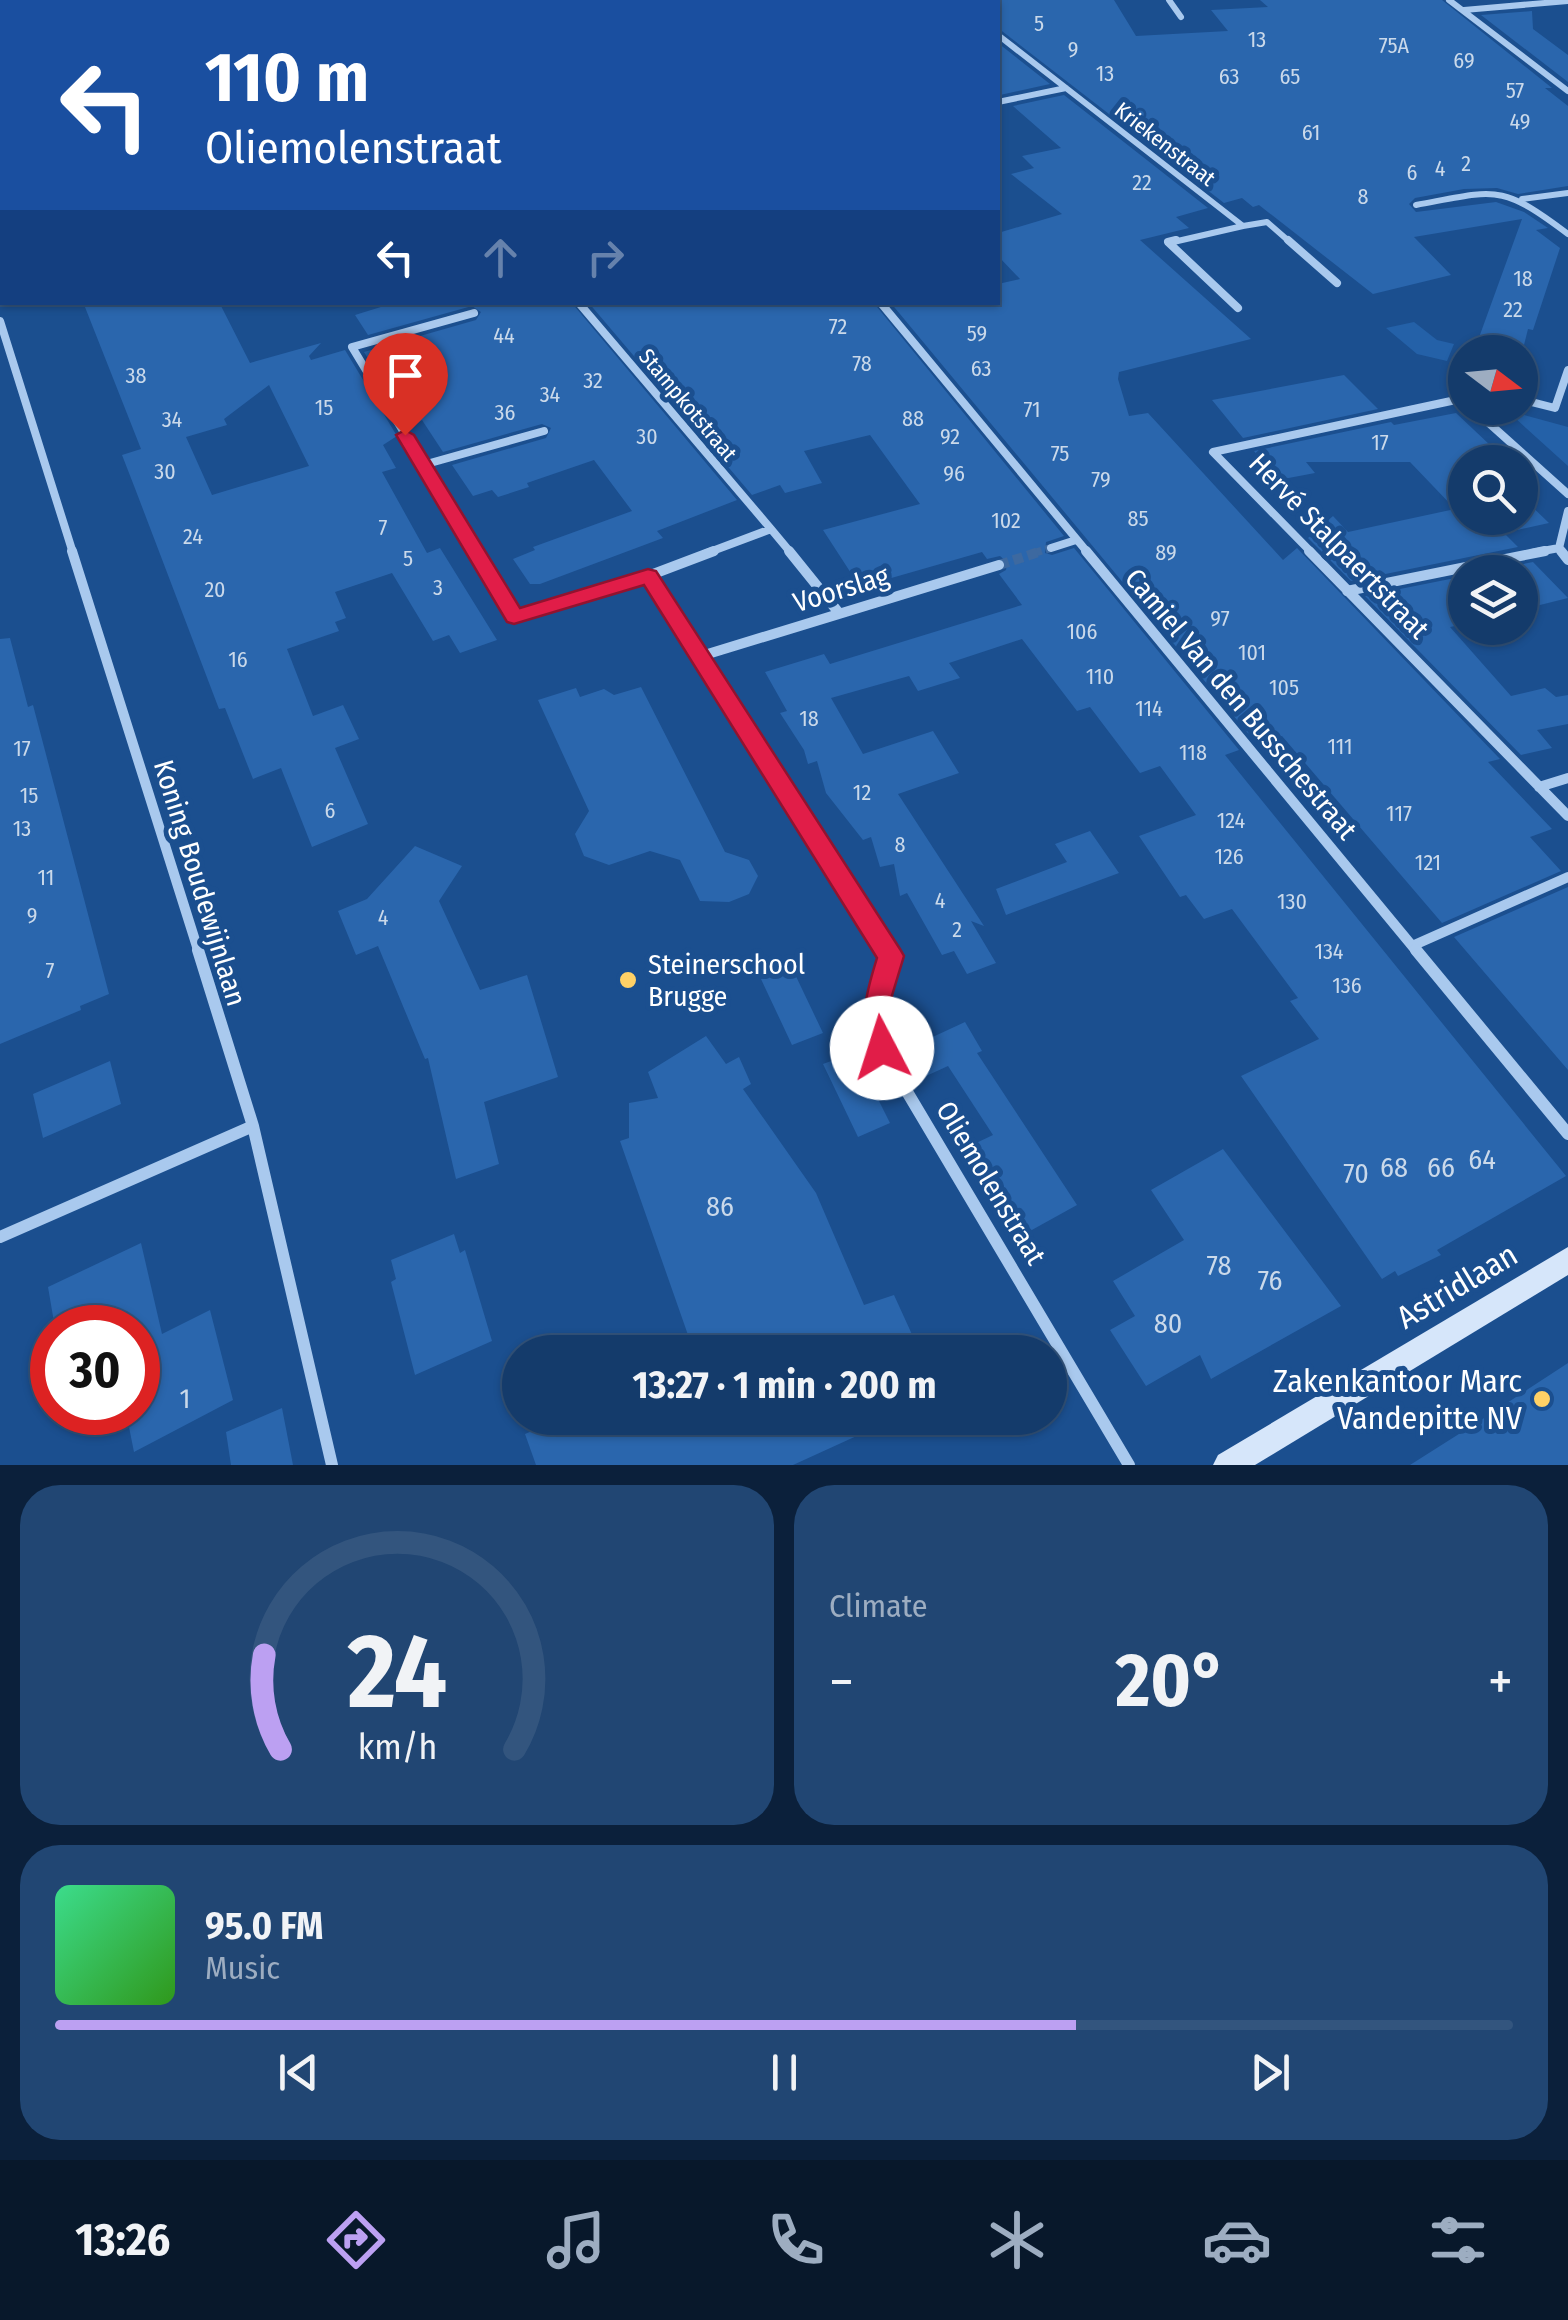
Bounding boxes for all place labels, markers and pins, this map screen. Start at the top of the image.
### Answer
pin [363,333,448,436]
place label: Steinerschool Brugge [648,948,805,1013]
marker: Steinerschool Brugge [617,969,639,991]
place label: Zakenkantoor Marc Vandepitte NV [1273,1362,1523,1437]
marker: Zakenkantoor Marc Vandepitte NV [1531,1388,1553,1410]

